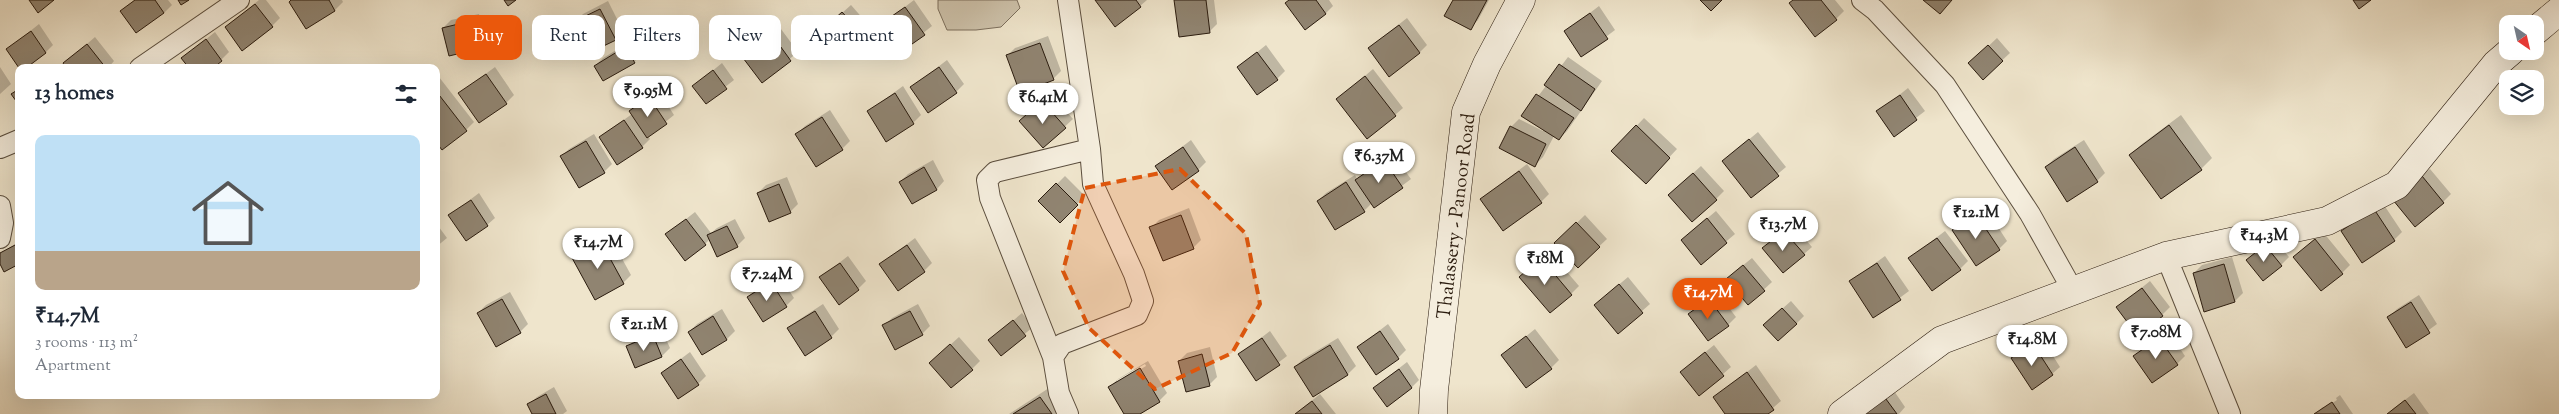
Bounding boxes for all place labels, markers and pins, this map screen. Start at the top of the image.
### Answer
pin: ₹9.95M [607,76,689,118]
pin: ₹6.41M [1002,82,1084,125]
pin: ₹6.37M [1338,142,1420,184]
pin: ₹12.1M [1935,198,2017,240]
pin: ₹13.7M [1742,210,1824,252]
pin: ₹14.3M [2223,220,2305,263]
pin: ₹14.7M [557,228,639,270]
pin: ₹18M [1515,244,1575,286]
pin: ₹7.24M [726,260,808,302]
pin: ₹14.7M [1667,278,1749,320]
pin: ₹21.1M [603,310,685,352]
pin: ₹7.08M [2115,318,2197,360]
pin: ₹14.8M [1991,324,2073,367]

